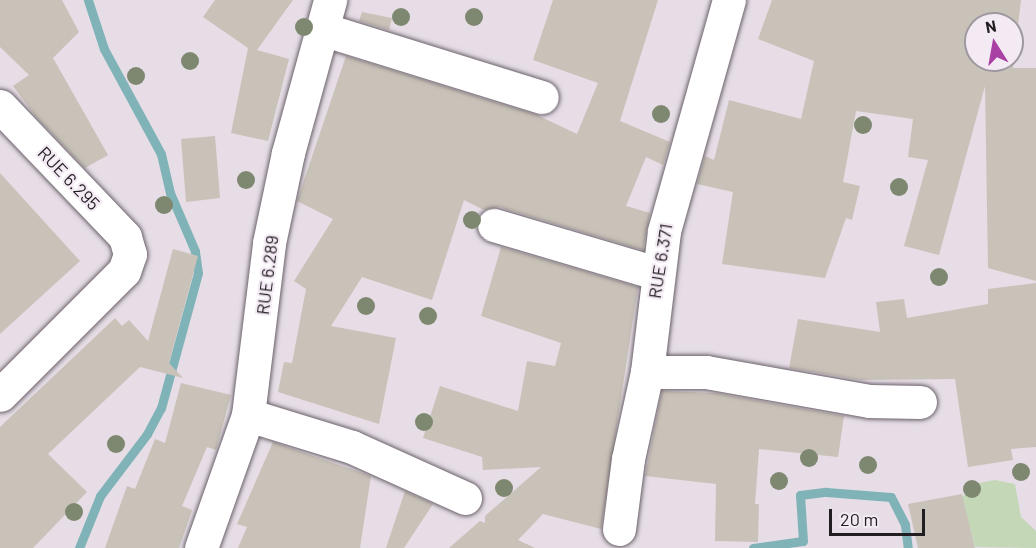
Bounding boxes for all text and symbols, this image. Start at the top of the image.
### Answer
north arrow [964,12,1024,72]
text: N [984,15,998,36]
street label: RUE 6.295 [34,142,104,214]
street label: RUE 6.371 [643,222,677,300]
street label: RUE 6.289 [251,234,283,316]
scale bar [832,497,928,535]
text: 20 m [840,508,878,530]

